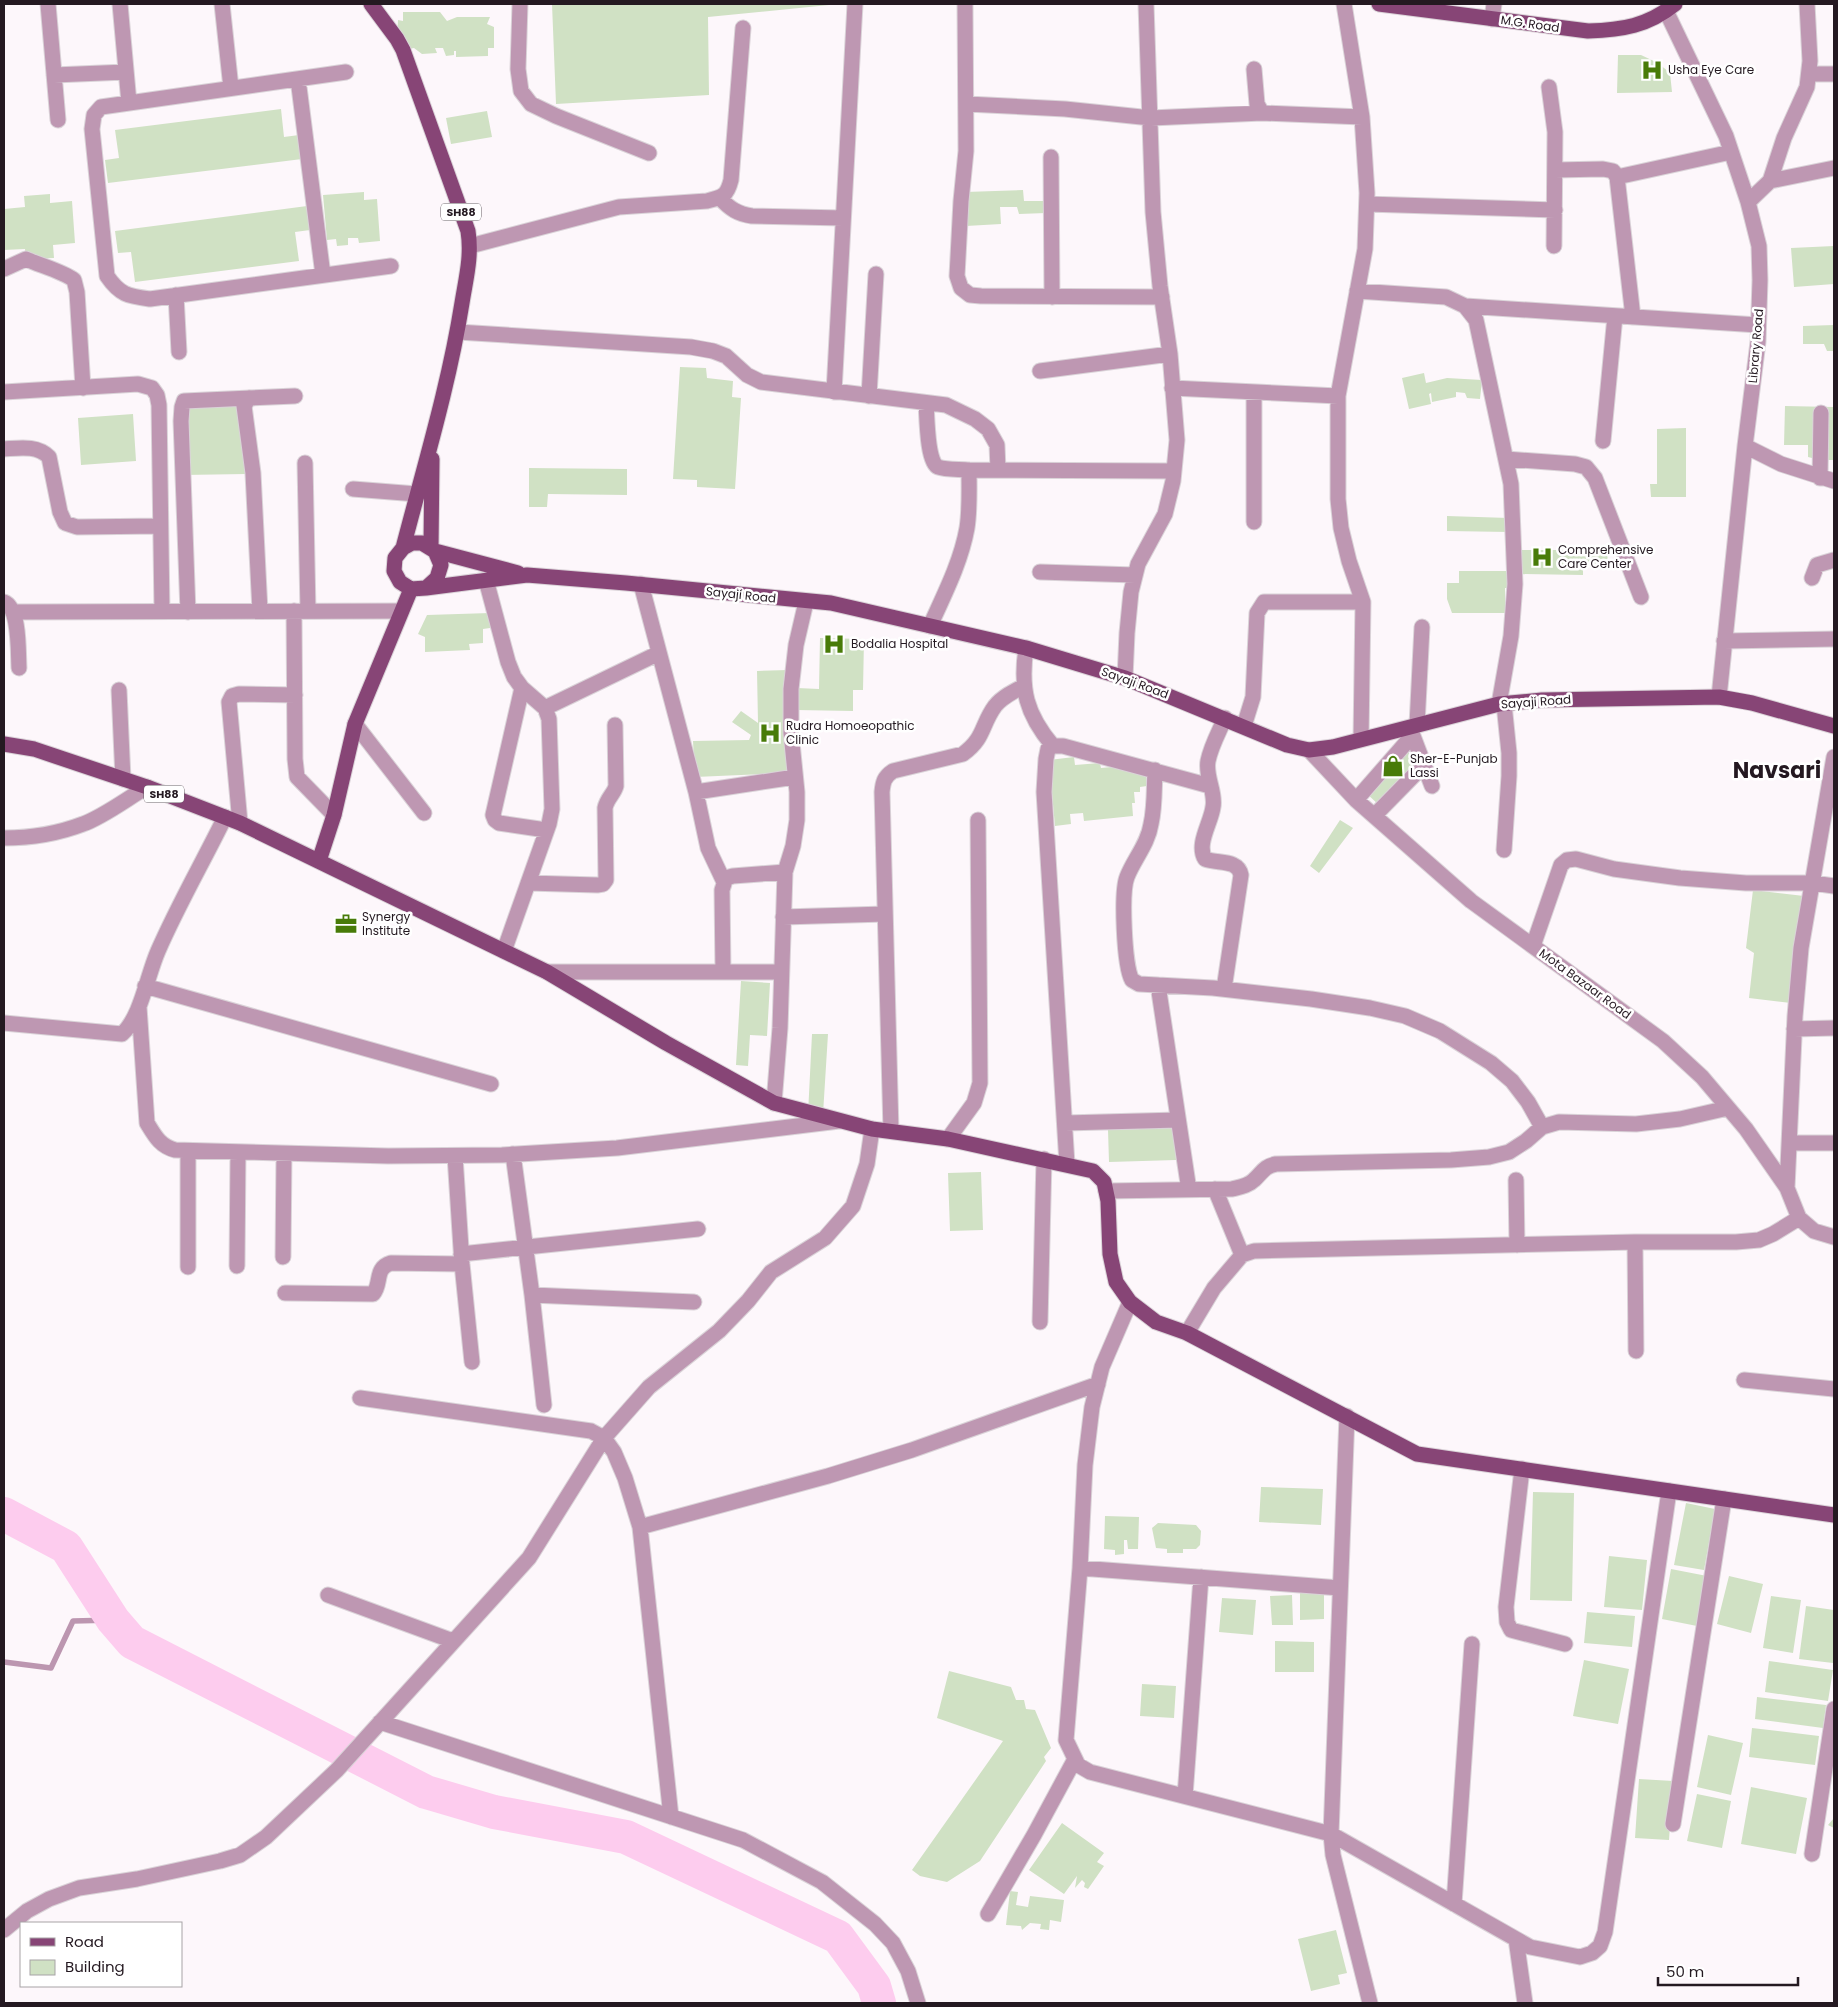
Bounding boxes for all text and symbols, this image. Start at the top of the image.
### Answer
street label: M.G. Road [1500,11,1561,36]
hospital icon: Usha Eye Care [1639,57,1665,83]
place label: Usha Eye Care [1668,61,1754,78]
road number: SH88 [441,203,481,220]
street label: Library Road [1744,308,1767,384]
place label: Comprehensive Care Center [1558,541,1654,572]
hospital icon: Comprehensive Care Center [1529,544,1555,570]
street label: Sayaji Road [705,582,777,607]
hospital icon: Bodalia Hospital [821,631,847,657]
place label: Bodalia Hospital [851,635,948,652]
street label: Sayaji Road [1099,663,1171,703]
street label: Sayaji Road [1500,691,1572,712]
place label: Rudra Homoeopathic Clinic [786,717,915,748]
hospital icon: Rudra Homoeopathic Clinic [757,720,783,746]
place label: Sher-E-Punjab Lassi [1410,750,1498,781]
shop icon: Sher-E-Punjab Lassi [1380,753,1406,779]
district label: Navsari [1733,755,1821,786]
road number: SH88 [144,786,184,802]
place label: Synergy Institute [362,908,411,939]
office icon: Synergy Institute [333,911,359,937]
street label: Mota Bazaar Road [1536,944,1635,1023]
legend [20,1922,182,1987]
text: Road [65,1931,104,1952]
scale bar [1658,1954,1798,1986]
text: Building [65,1956,125,1977]
text: 50 m [1666,1961,1704,1982]

